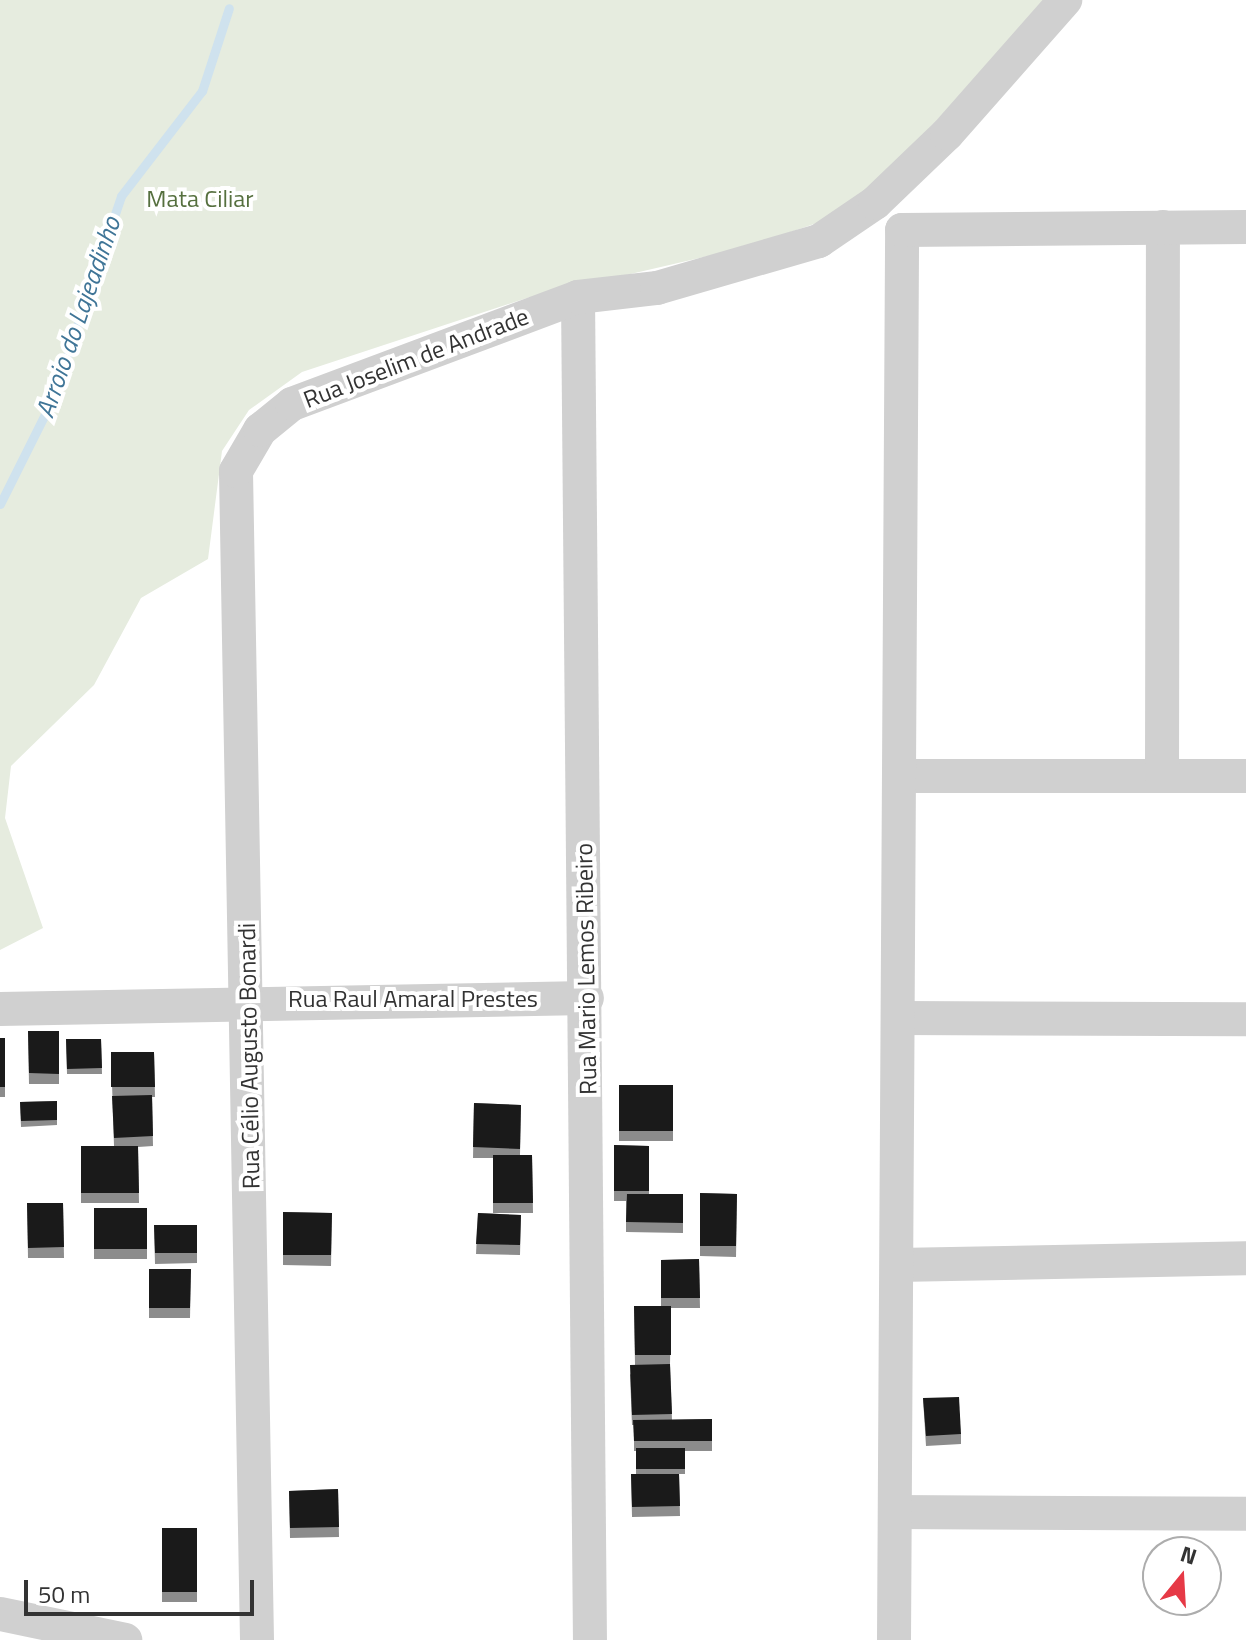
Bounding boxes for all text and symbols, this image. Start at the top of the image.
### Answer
park label: Mata Ciliar [146,185,254,213]
water label: Arroio do Lajeadinho [29,212,127,422]
street label: Rua Joselim de Andrade [299,302,533,414]
street label: Rua Mario Lemos Ribeiro [569,843,603,1095]
street label: Rua Célio Augusto Bonardi [232,923,266,1189]
street label: Rua Raul Amaral Prestes [288,985,538,1013]
north arrow [1142,1536,1222,1616]
text: N [1176,1537,1201,1574]
scale bar [28,1564,258,1614]
text: 50 m [38,1576,90,1612]

